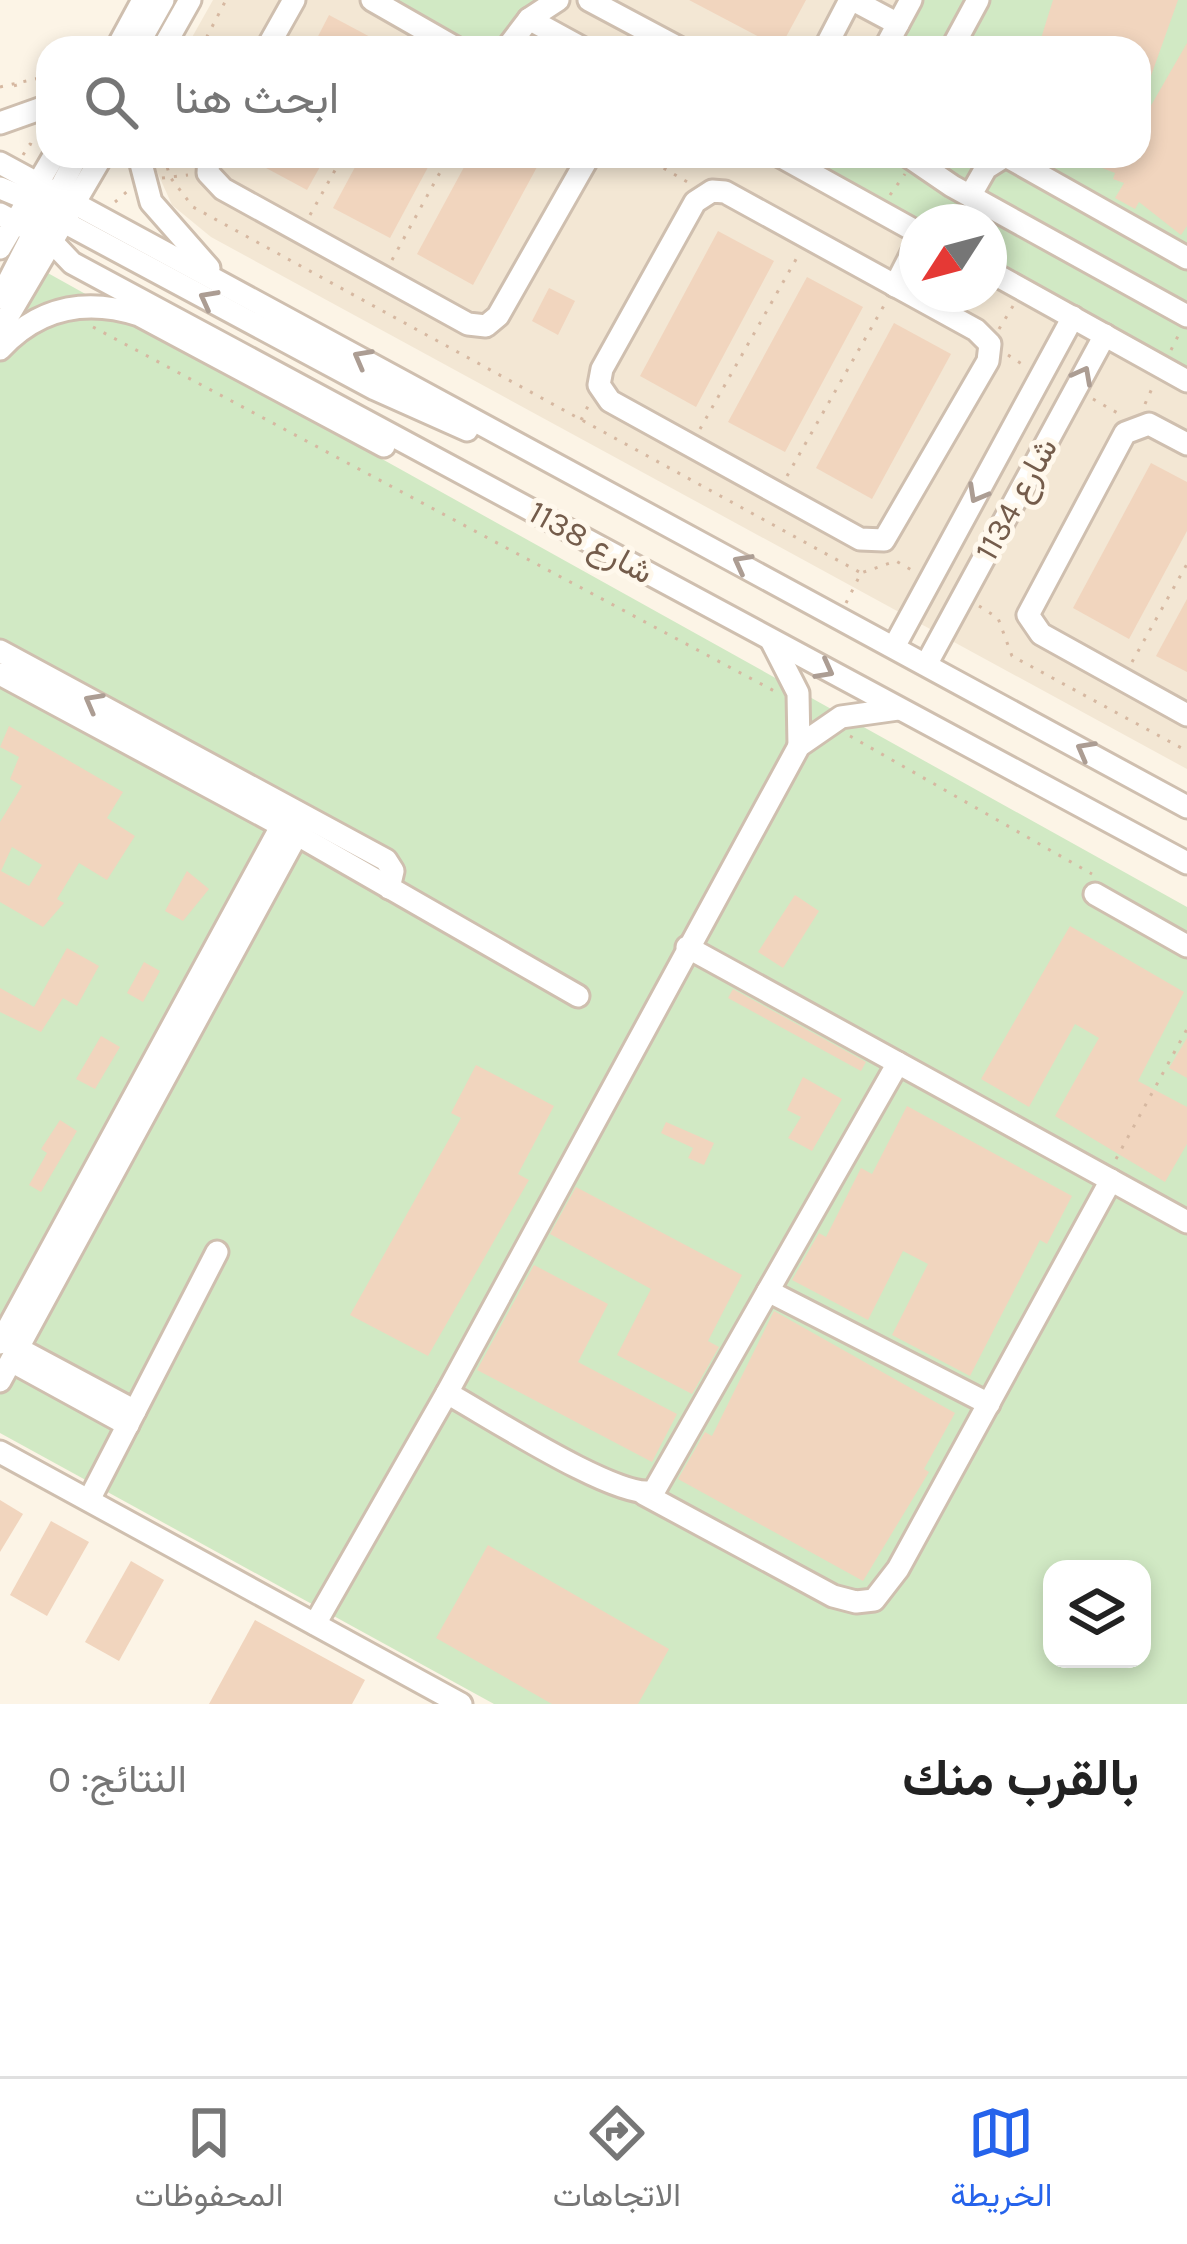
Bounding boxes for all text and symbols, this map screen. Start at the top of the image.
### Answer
search box [36,36,1151,168]
icon: search [78,69,144,135]
text: ابحث هنا [174,72,339,124]
north arrow [899,204,1007,312]
one-way arrow [199,290,221,313]
one-way arrow [354,349,375,372]
one-way arrow [1069,367,1092,388]
street label: شارع 1134 [967,431,1068,568]
one-way arrow [968,481,991,502]
street label: شارع 1138 [521,492,660,594]
one-way arrow [734,554,755,577]
one-way arrow [813,656,835,679]
one-way arrow [84,693,105,716]
one-way arrow [1076,741,1097,764]
map controls [1043,1560,1151,1668]
button: layers [1043,1560,1151,1668]
text: بالقرب منك [902,1748,1139,1808]
text: النتائج: 0 [48,1756,187,1802]
tab: المحفوظات [135,2100,283,2224]
tab: الاتجاهات [553,2100,681,2224]
tab: الخريطة [950,2100,1052,2224]

